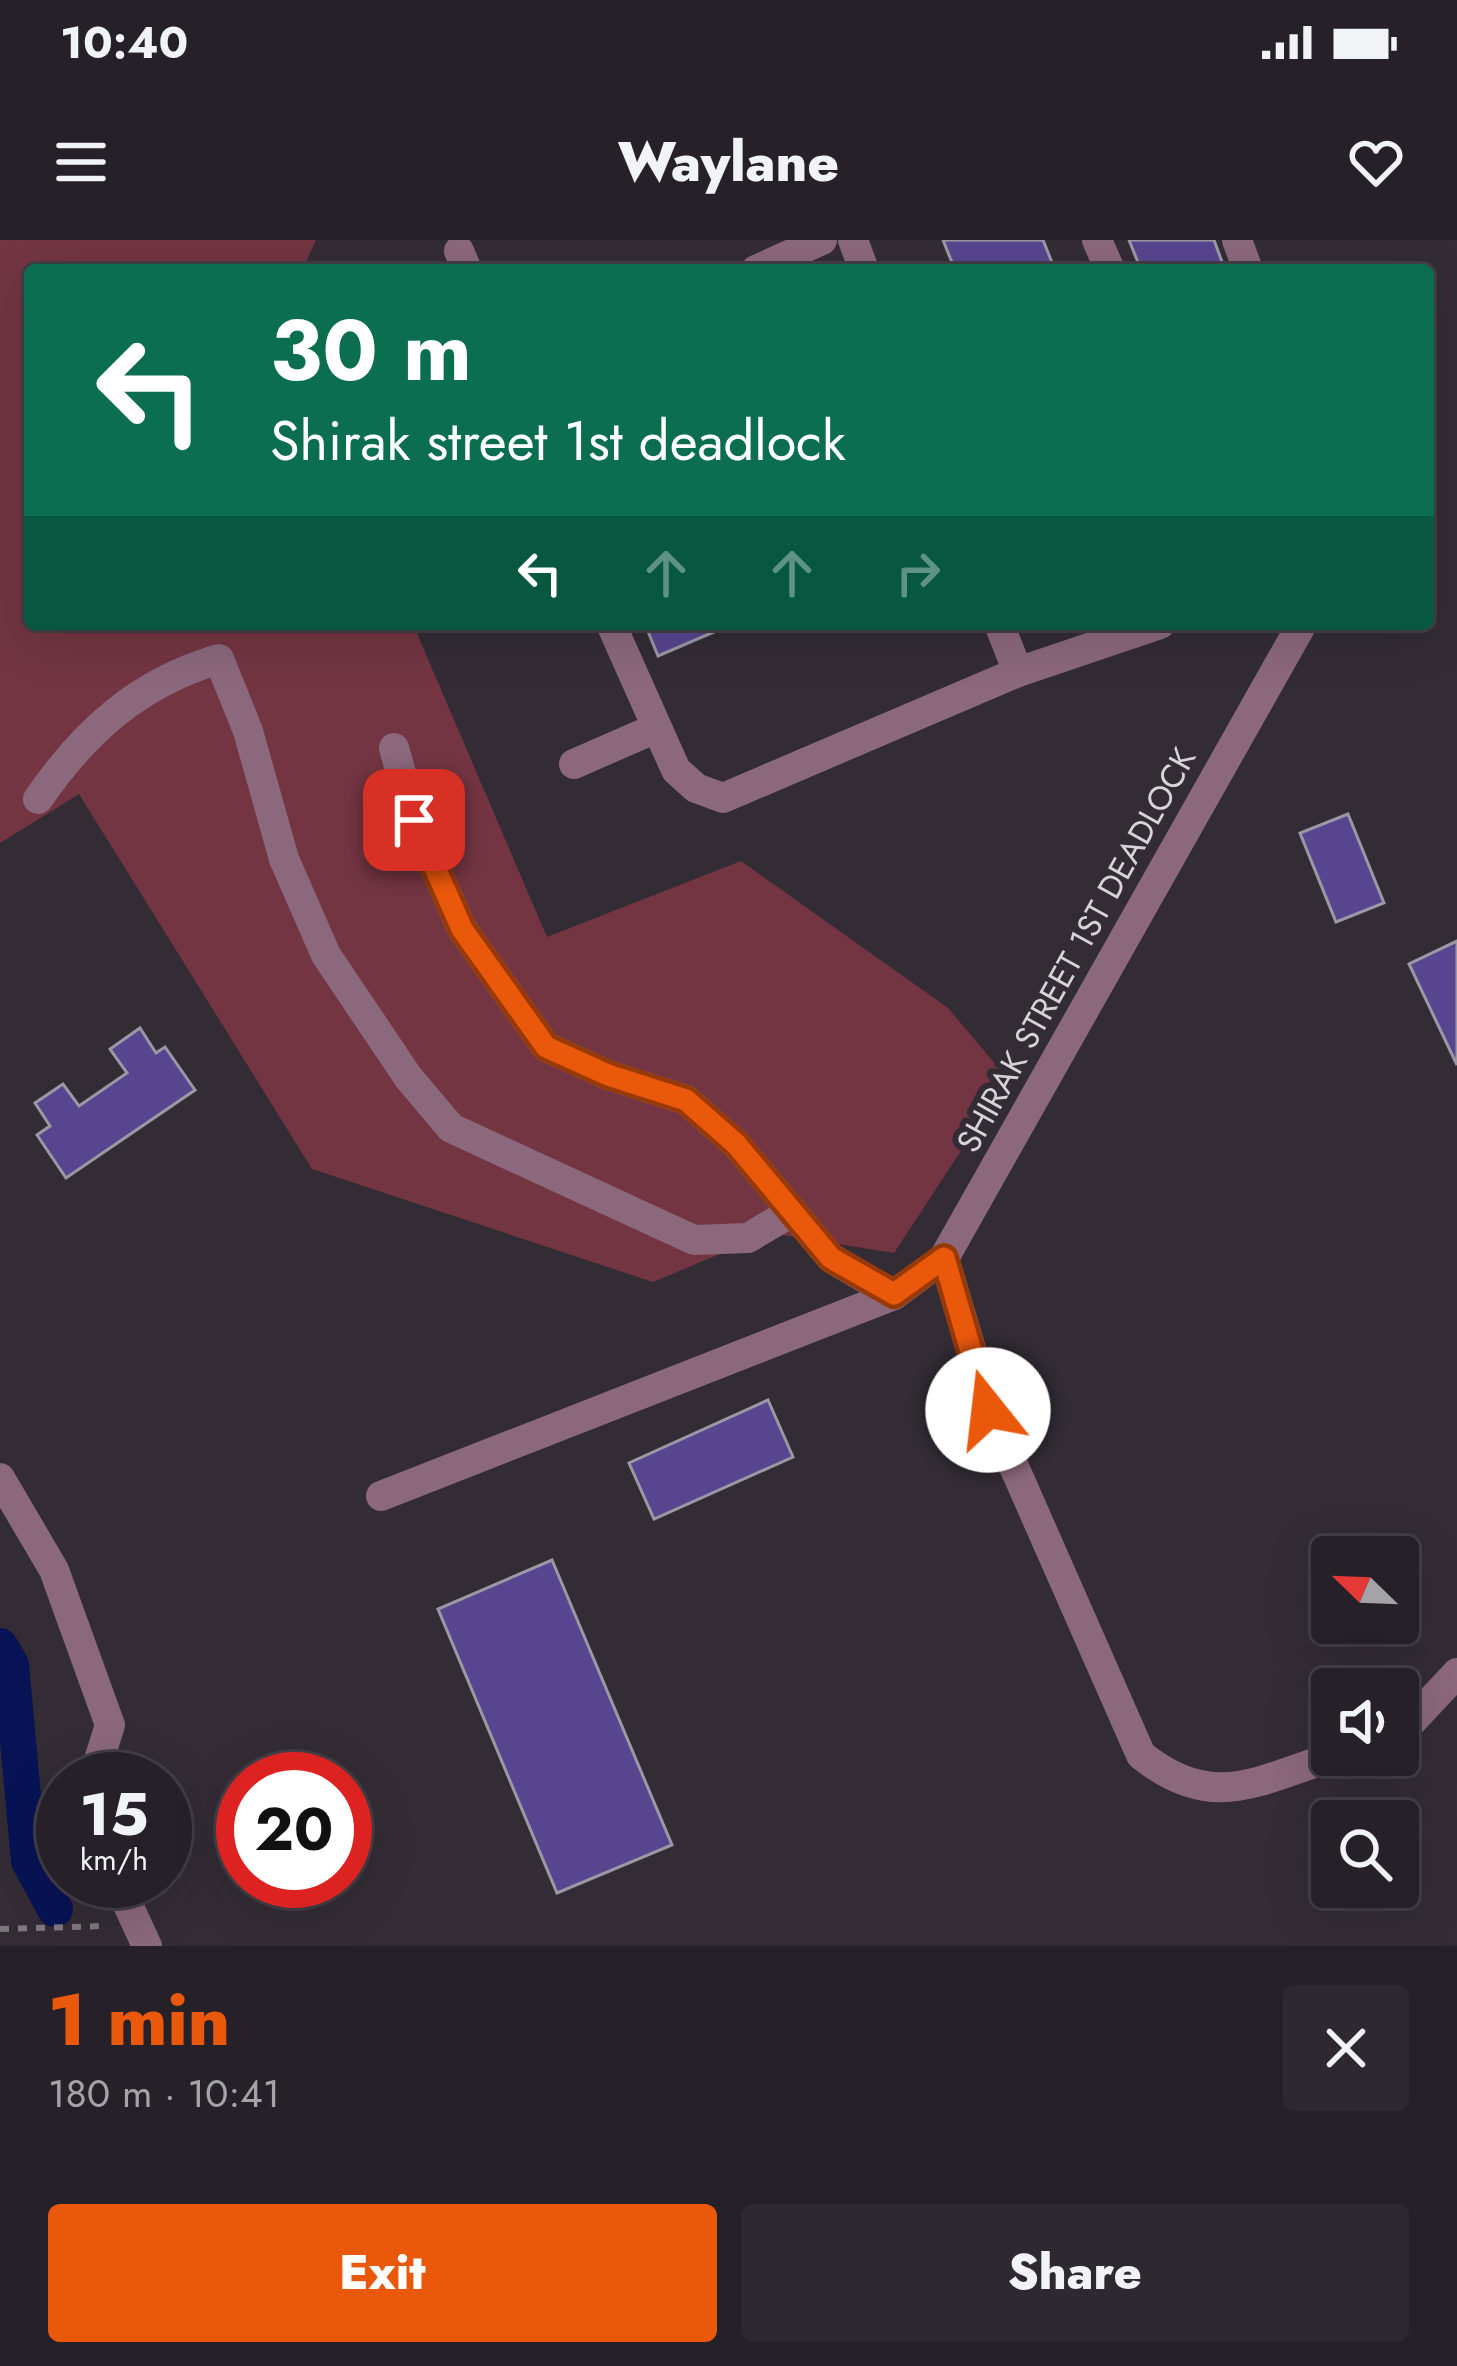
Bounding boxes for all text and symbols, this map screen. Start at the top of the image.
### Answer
text: 10:40 [60,10,188,75]
text: Waylane [618,123,839,201]
icon: menu [48,129,114,195]
icon: heart [1343,129,1409,195]
text: 30 m [270,290,472,412]
icon: left [72,312,228,468]
text: Shirak street 1st deadlock [270,402,846,480]
icon: left [507,540,573,606]
icon: ahead [633,540,699,606]
icon: ahead [759,540,825,606]
icon: right [885,540,951,606]
street label: SHIRAK STREET 1ST DEADLOCK [945,739,1207,1161]
pin [363,769,465,871]
icon: arrive [381,787,447,853]
position arrow [925,1347,1051,1473]
north arrow [1311,1536,1419,1644]
map controls [1311,1536,1419,1908]
button: sound [1311,1668,1419,1776]
speed limit sign: 20 [216,1752,372,1908]
text: 15 [79,1771,149,1858]
button: search [1311,1800,1419,1908]
text: km/h [80,1838,148,1881]
text: 1 min [48,1968,230,2072]
button: close [1283,1985,1409,2111]
text: 180 m · 10:41 [48,2065,280,2122]
button: Exit [48,2204,717,2342]
button: Share [741,2204,1409,2342]

